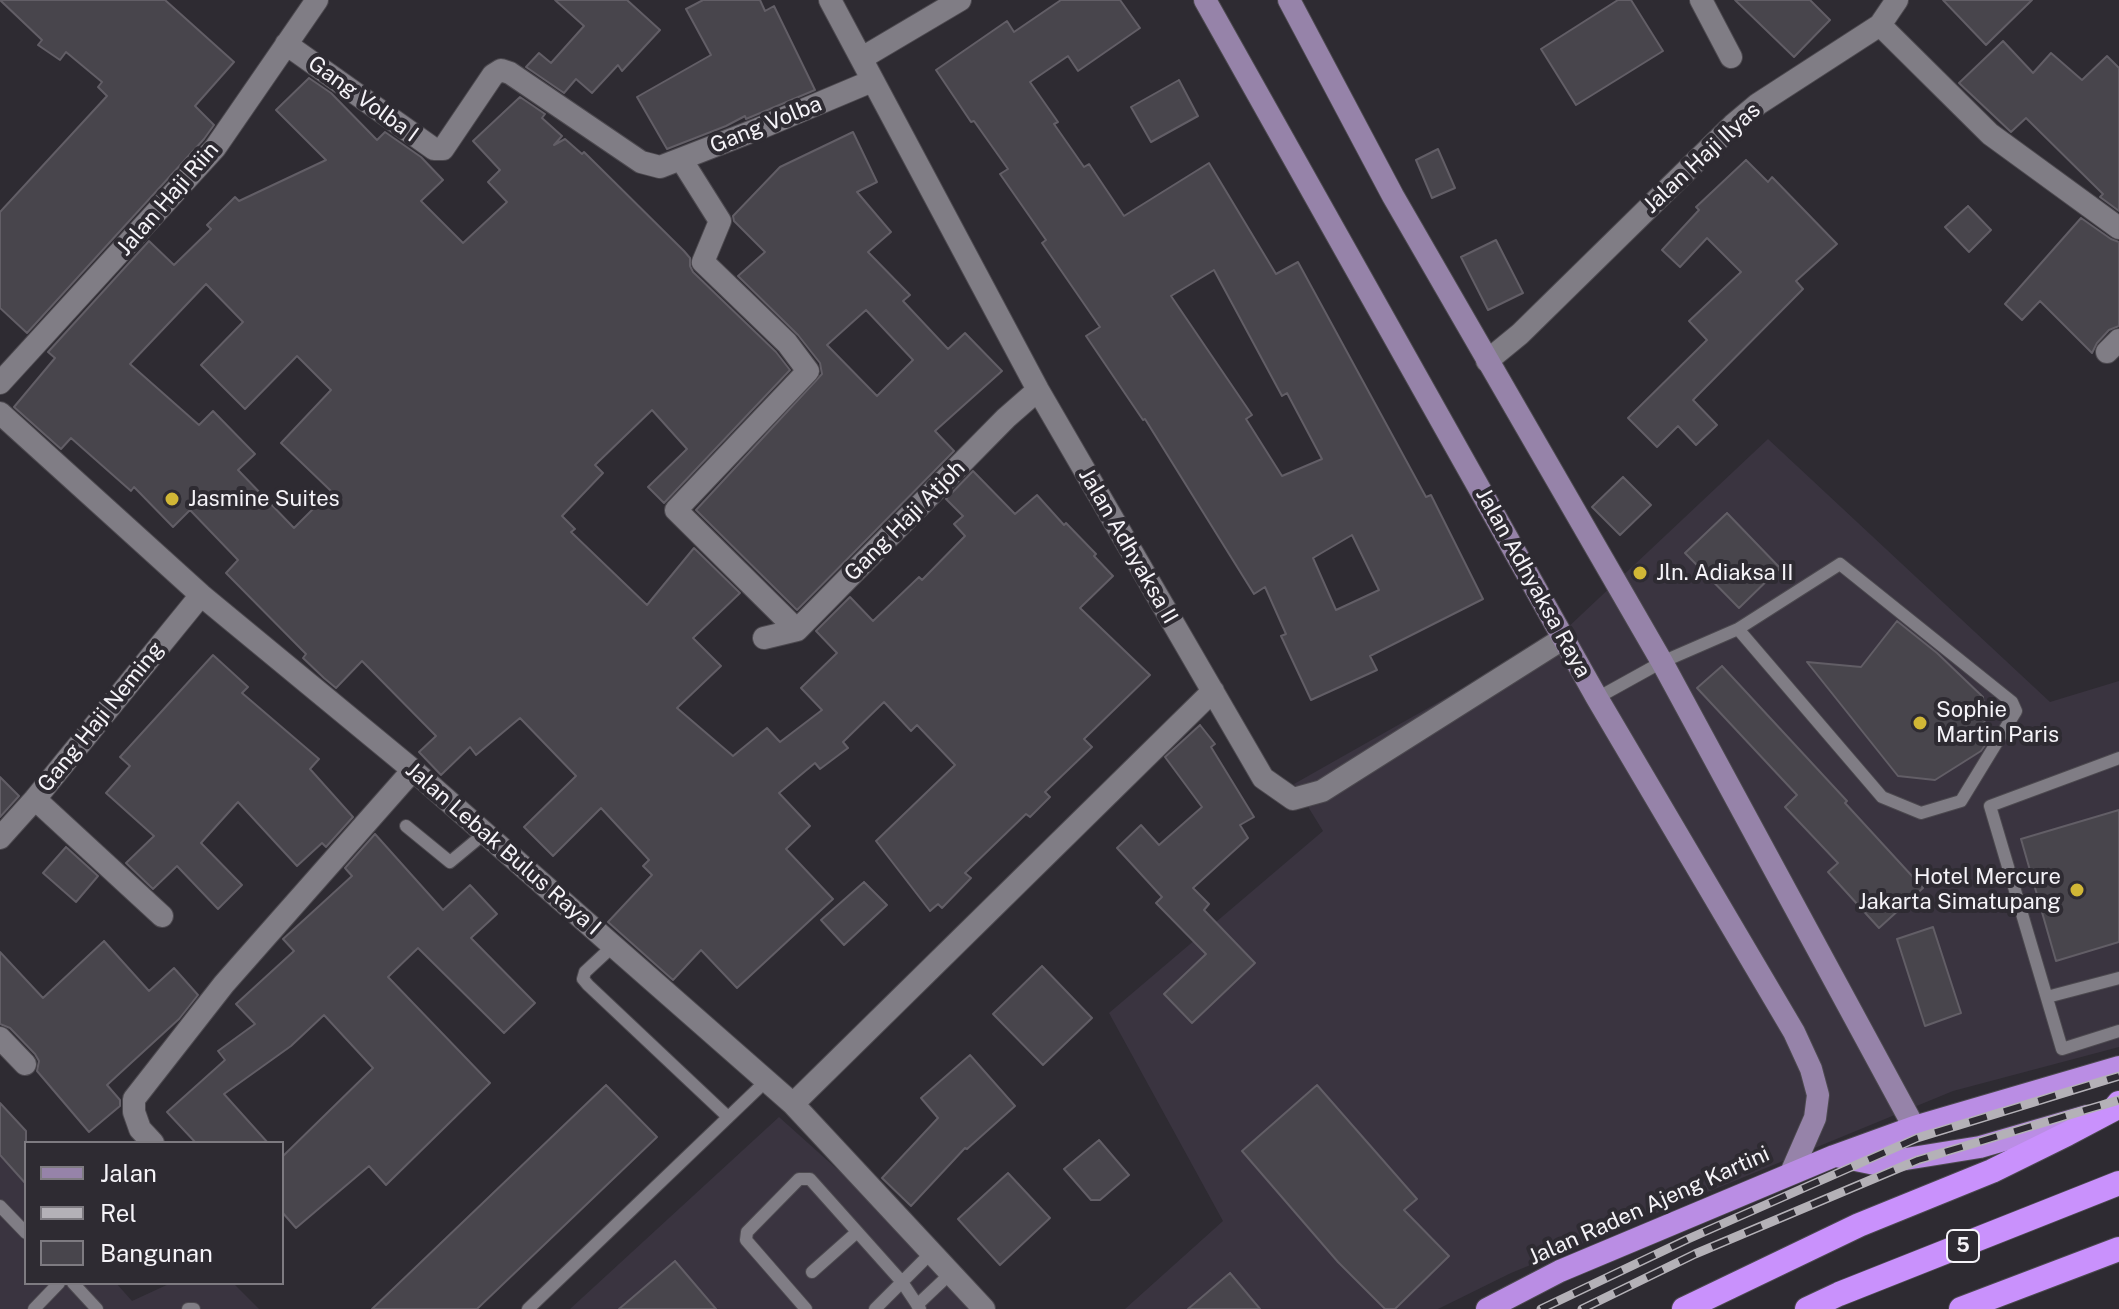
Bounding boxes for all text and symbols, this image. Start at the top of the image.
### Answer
street label: Gang Volba I [303,50,423,148]
street label: Gang Volba [706,91,826,159]
street label: Jalan Haji Ilyas [1638,97,1766,219]
street label: Jalan Haji Riin [112,137,224,261]
street label: Gang Haji Atjoh [839,455,971,587]
street label: Jalan Adhyaksa II [1073,464,1183,628]
street label: Jalan Adhyaksa Raya [1470,483,1596,683]
place label: Jasmine Suites [188,486,340,512]
marker: Jasmine Suites [163,490,181,508]
place label: Jln. Adiaksa II [1656,560,1794,586]
marker: Jln. Adiaksa II [1631,564,1649,582]
street label: Gang Haji Neming [32,637,170,797]
place label: Sophie Martin Paris [1936,697,2059,748]
marker: Sophie Martin Paris [1911,714,1929,732]
street label: Jalan Lebak Bulus Raya I [400,757,606,941]
place label: Hotel Mercure Jakarta Simatupang [1858,864,2061,916]
marker: Hotel Mercure Jakarta Simatupang [2068,881,2086,899]
legend [24,1141,284,1285]
street label: Jalan Raden Ajeng Kartini [1524,1141,1774,1271]
text: Jalan [100,1159,157,1187]
text: Rel [100,1199,137,1227]
road number: 5 [1947,1230,1979,1262]
text: Bangunan [100,1239,213,1267]

